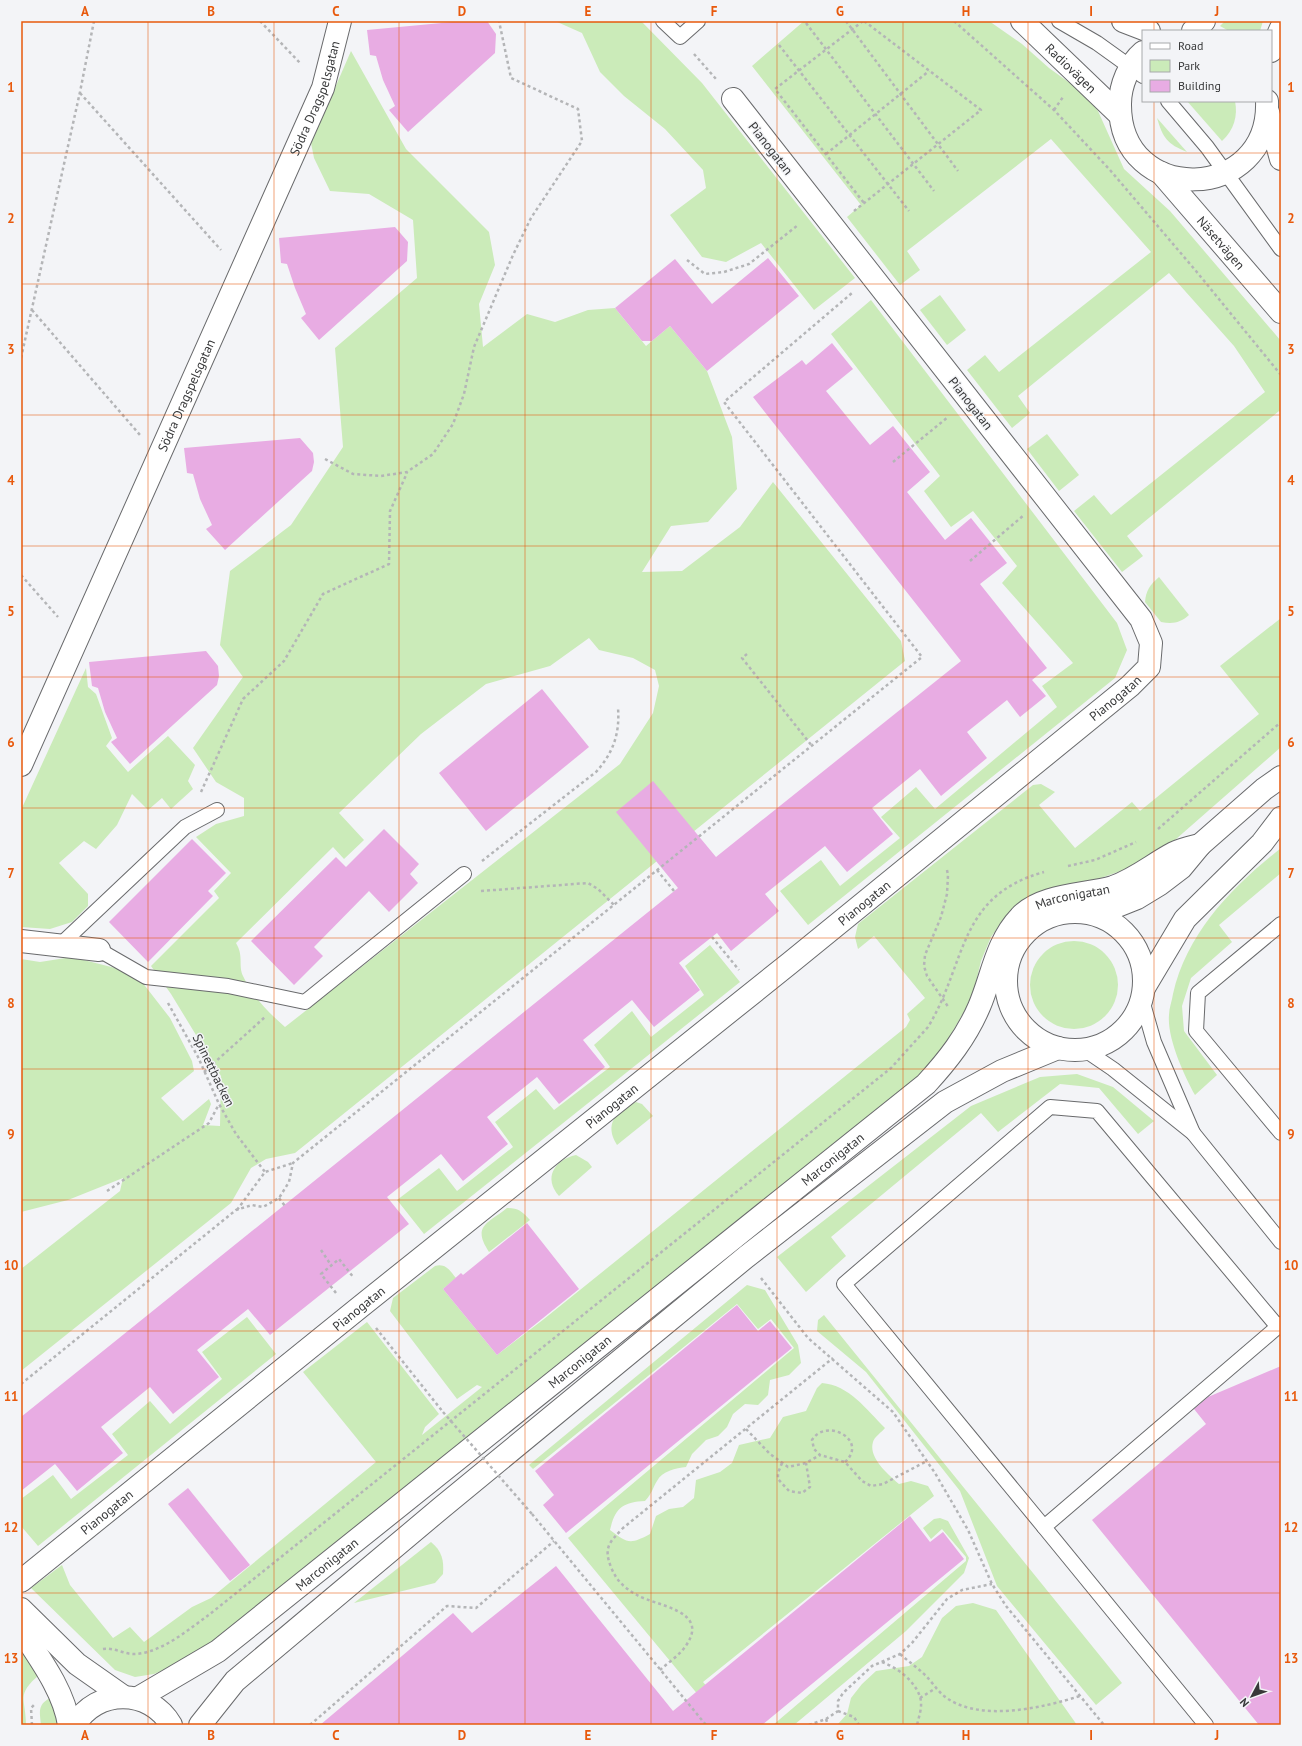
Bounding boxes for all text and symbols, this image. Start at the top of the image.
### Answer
text: A [81,3,89,20]
text: B [207,3,215,20]
text: C [332,3,340,20]
text: D [458,3,466,20]
text: E [585,3,592,20]
text: F [711,3,718,20]
text: G [836,3,844,20]
text: H [962,3,970,20]
text: I [1089,3,1093,20]
text: J [1214,3,1219,20]
legend [1142,30,1272,102]
text: Road [1178,38,1203,53]
street label: Södra Dragspelsgatan [286,39,344,158]
street label: Radiovägen [1041,40,1100,97]
text: Park [1178,58,1200,73]
text: Building [1178,78,1221,93]
text: 1 [7,79,15,96]
text: 1 [1287,79,1295,96]
street label: Pianogatan [745,118,797,178]
text: 2 [7,210,15,227]
text: 2 [1287,210,1295,227]
street label: Näsetvägen [1193,213,1248,273]
street label: Södra Dragspelsgatan [154,336,219,454]
text: 3 [7,341,15,358]
text: 3 [1287,341,1295,358]
street label: Pianogatan [945,373,997,433]
text: 4 [7,472,15,489]
text: 4 [1287,472,1295,489]
text: 5 [7,603,15,620]
text: 5 [1287,603,1295,620]
street label: Pianogatan [1086,672,1145,725]
text: 6 [7,734,15,751]
text: 6 [1287,734,1295,751]
text: 7 [7,865,15,882]
text: 7 [1287,865,1295,882]
street label: Pianogatan [835,877,894,930]
street label: Marconigatan [1033,880,1111,914]
text: 8 [7,995,15,1012]
text: 8 [1287,995,1295,1012]
street label: Spinettbacken [189,1031,239,1109]
street label: Pianogatan [582,1080,642,1132]
text: 9 [7,1126,15,1143]
text: 9 [1287,1126,1295,1143]
street label: Marconigatan [798,1129,868,1190]
text: 10 [4,1257,18,1274]
text: 10 [1284,1257,1298,1274]
street label: Pianogatan [329,1282,389,1335]
street label: Marconigatan [545,1332,615,1392]
text: 11 [4,1388,18,1405]
text: 11 [1284,1388,1298,1405]
street label: Pianogatan [77,1486,137,1539]
text: 12 [4,1519,18,1536]
text: 12 [1284,1519,1298,1536]
street label: Marconigatan [292,1534,362,1595]
text: 13 [4,1650,18,1667]
text: 13 [1284,1650,1298,1667]
north arrow [1232,1676,1272,1716]
text: N [1237,1695,1252,1710]
text: A [81,1727,89,1744]
text: B [207,1727,215,1744]
text: C [332,1727,340,1744]
text: D [458,1727,466,1744]
text: E [585,1727,592,1744]
text: F [711,1727,718,1744]
text: G [836,1727,844,1744]
text: H [962,1727,970,1744]
text: I [1089,1727,1093,1744]
text: J [1214,1727,1219,1744]

